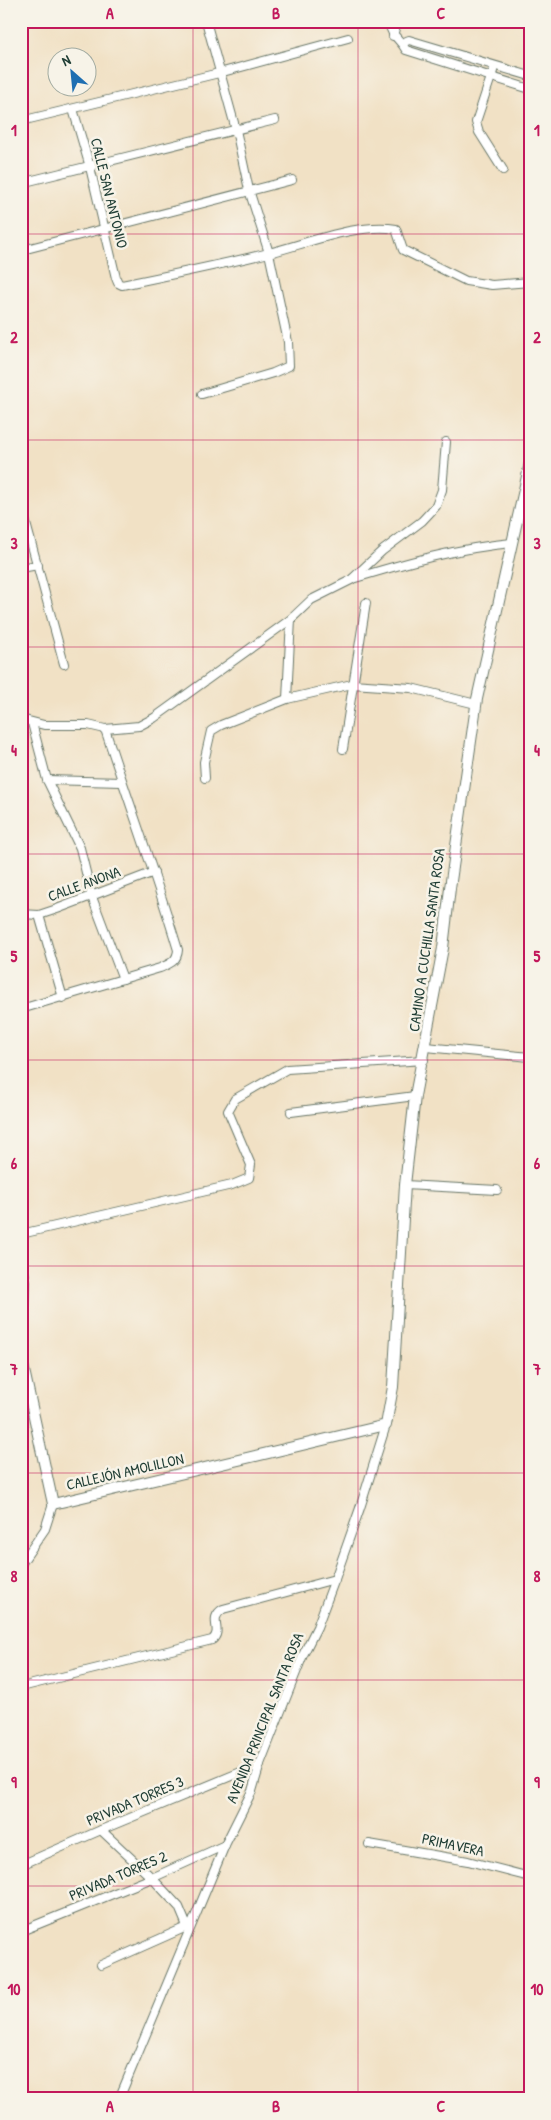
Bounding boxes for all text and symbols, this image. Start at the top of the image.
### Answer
text: A [106,2,114,24]
text: B [272,2,280,24]
text: C [437,2,446,24]
north arrow [48,48,98,98]
text: N [58,50,74,70]
text: 1 [11,119,17,141]
text: 1 [534,119,540,141]
street label: CALLE SAN ANTONIO [86,136,133,250]
text: 2 [10,326,18,348]
text: 2 [533,326,541,348]
text: 3 [10,532,18,554]
text: 3 [533,532,541,554]
text: 4 [11,739,17,761]
text: 4 [534,739,540,761]
street label: CAMINO A CUCHILLA SANTA ROSA [403,846,450,1033]
street label: CALLE ANONA [45,860,124,906]
text: 5 [11,945,18,967]
text: 5 [534,945,541,967]
text: 6 [11,1152,18,1174]
text: 6 [534,1152,541,1174]
text: 7 [9,1358,18,1380]
text: 7 [532,1358,541,1380]
street label: CALLEJÓN AMOLILLON [64,1448,186,1495]
text: 8 [11,1565,18,1587]
text: 8 [534,1565,541,1587]
street label: AVENIDA PRINCIPAL SANTA ROSA [221,1629,309,1806]
street label: PRIVADA TORRES 3 [83,1770,187,1830]
text: 9 [11,1771,17,1793]
text: 9 [534,1771,540,1793]
street label: PRIMAVERA [420,1828,487,1861]
street label: PRIVADA TORRES 2 [66,1846,170,1906]
text: 10 [8,1978,20,2000]
text: 10 [531,1978,543,2000]
text: A [106,2095,114,2117]
text: B [272,2095,280,2117]
text: C [437,2095,446,2117]

